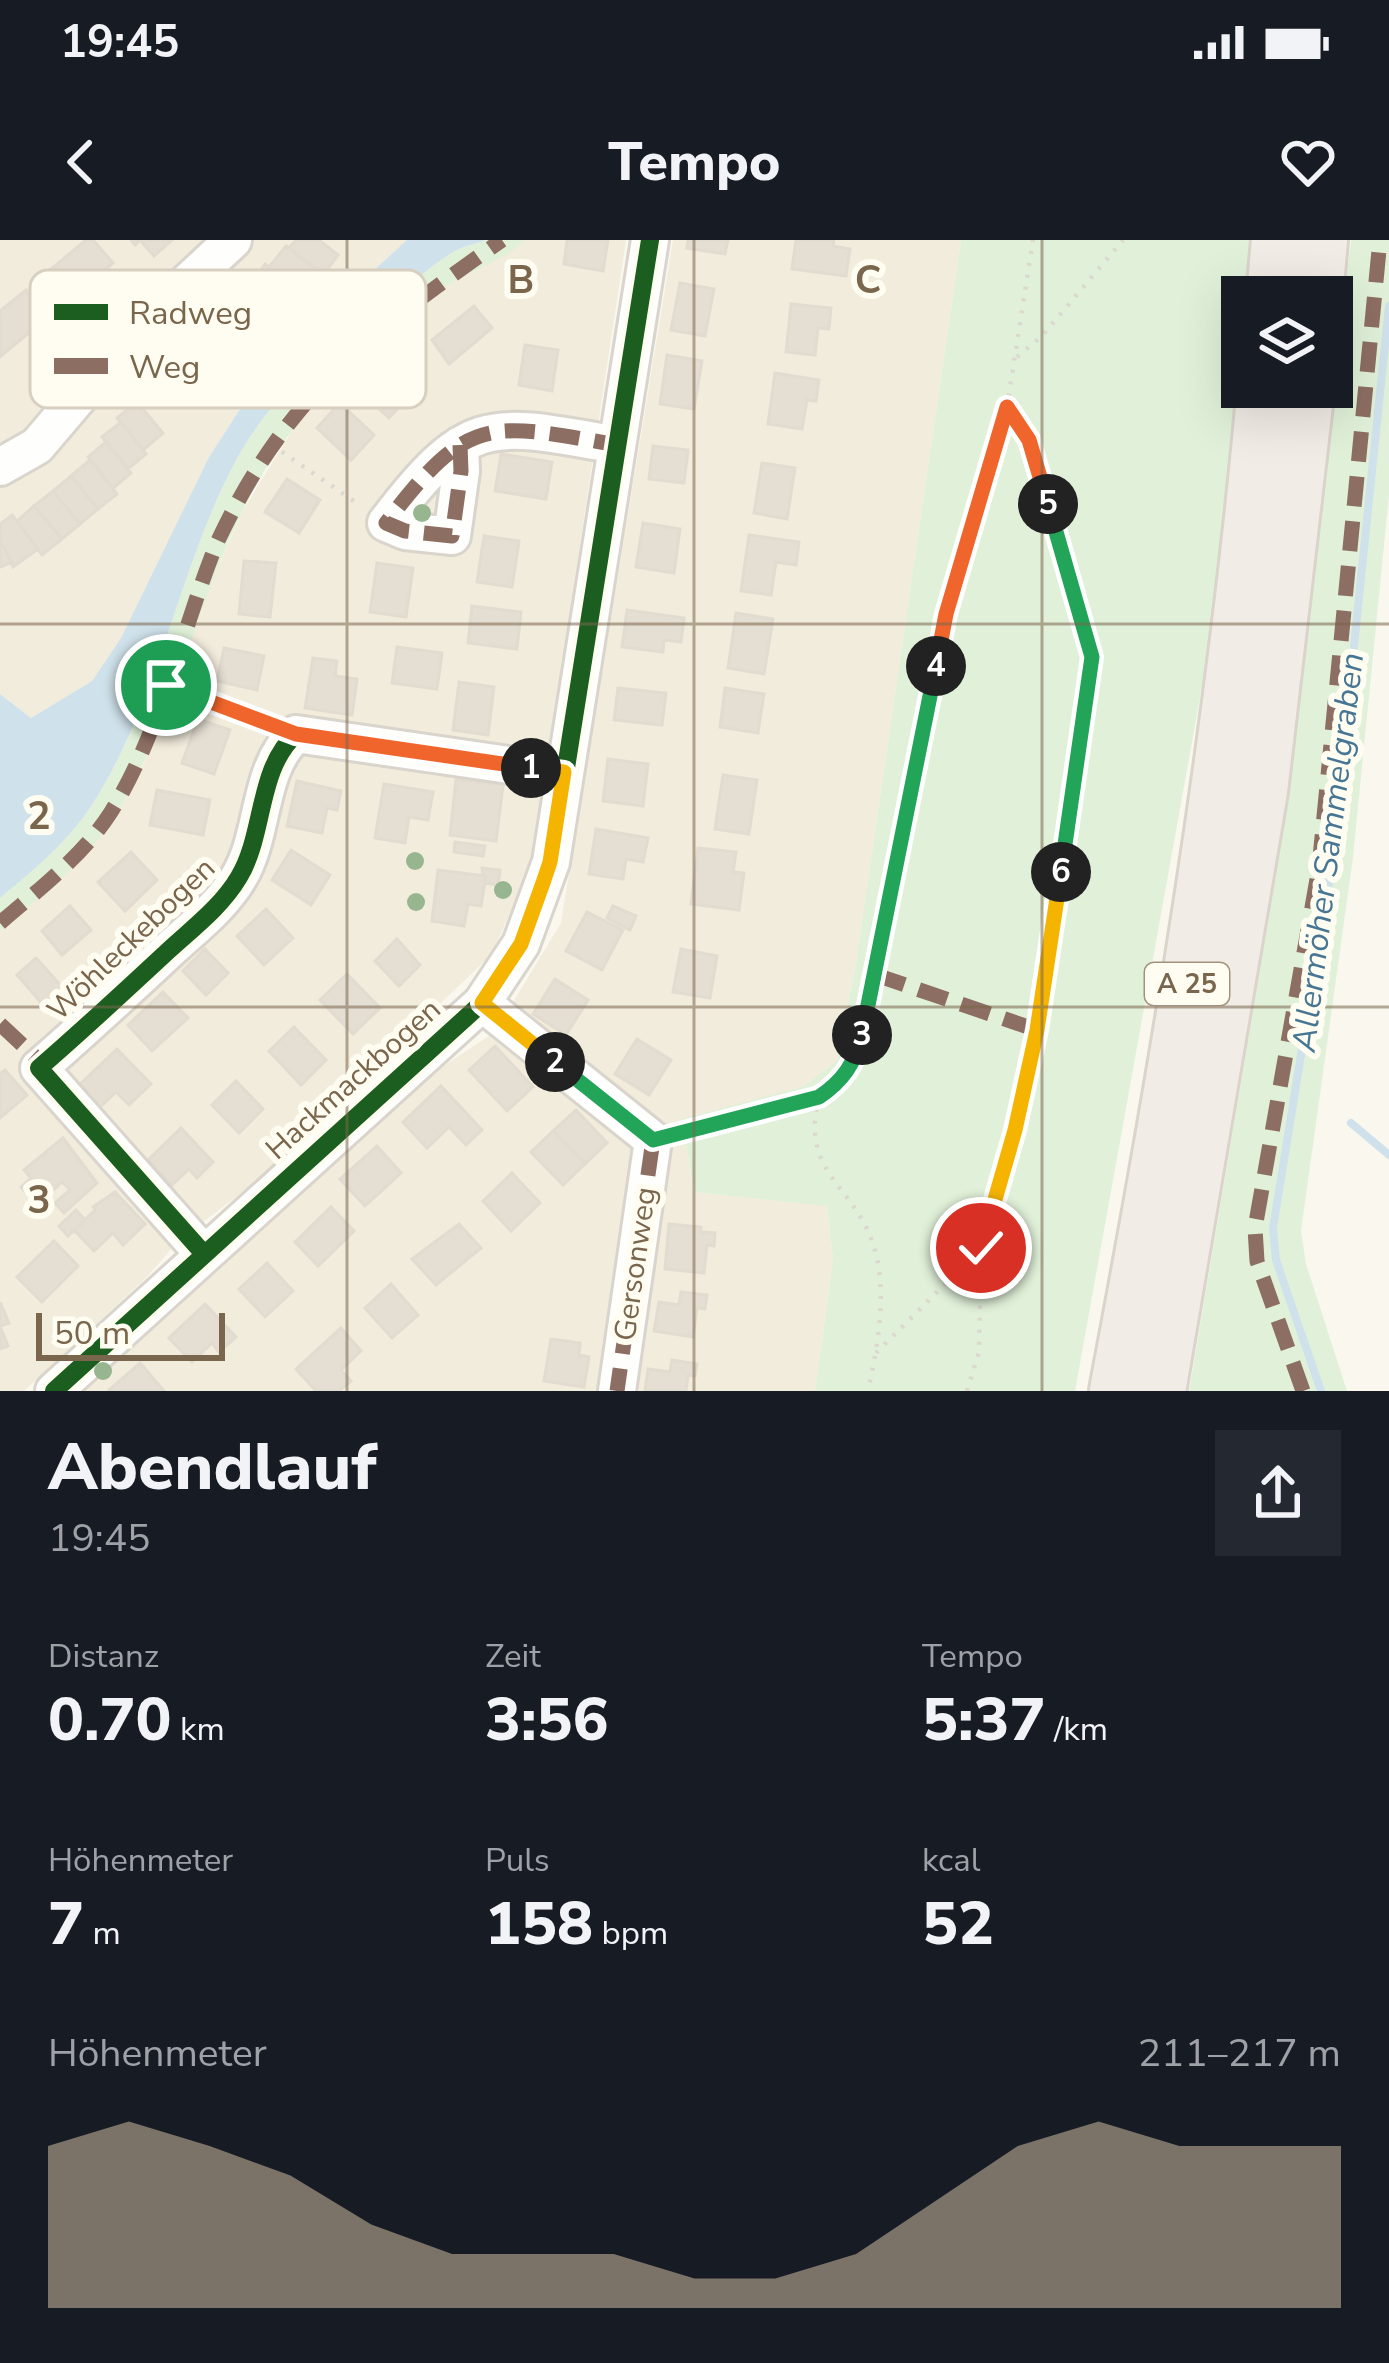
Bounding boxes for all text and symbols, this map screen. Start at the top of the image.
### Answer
text: 19:45 [60,12,179,73]
text: Tempo [608,125,781,199]
icon: back [48,129,114,195]
icon: heart [1275,129,1341,195]
text: B [508,254,534,307]
text: C [855,254,881,307]
legend [30,270,426,408]
map controls [1221,276,1353,408]
button: layers [1221,276,1353,408]
text: Radweg [129,291,252,336]
text: Weg [129,345,200,390]
pin: 5 [1018,474,1078,534]
text: 5 [1038,481,1058,526]
pin [115,634,217,736]
pin: 4 [906,636,966,696]
text: 4 [926,643,946,688]
water label: Allermöher Sammelgraben [1282,650,1375,1055]
icon: arrive [133,652,199,718]
pin: 1 [501,738,561,798]
text: 1 [521,745,541,790]
text: 2 [27,790,51,843]
pin: 6 [1031,842,1091,902]
street label: Wöhleckebogen [38,849,224,1030]
text: 6 [1051,849,1071,894]
road number: A 25 [1145,963,1229,1005]
street label: Hackmackbogen [257,990,450,1169]
pin: 3 [832,1005,892,1065]
text: 3 [852,1012,872,1057]
pin: 2 [525,1032,585,1092]
text: 2 [545,1039,565,1084]
text: 3 [27,1174,51,1227]
street label: Gersonweg [604,1185,667,1344]
pin [930,1197,1032,1299]
icon: check [948,1215,1014,1281]
scale bar [36,1307,225,1360]
text: 50 m [54,1311,130,1356]
text: Abendlauf [48,1422,377,1512]
button: share [1215,1430,1341,1556]
text: 19:45 [48,1512,151,1565]
text: Distanz [48,1634,159,1679]
text: Zeit [485,1634,541,1679]
text: Tempo [922,1634,1023,1679]
text: 0.70 [48,1679,172,1761]
text: 3:56 [485,1679,609,1761]
text: 5:37 [922,1679,1046,1761]
text: km [172,1707,225,1752]
text: /km [1046,1707,1108,1752]
text: Höhenmeter [48,1838,233,1883]
text: Puls [485,1838,550,1883]
text: kcal [922,1838,981,1883]
text: 7 [48,1883,84,1965]
text: 158 [485,1883,593,1965]
text: 52 [922,1883,994,1965]
text: m [84,1911,121,1956]
text: bpm [593,1911,668,1956]
text: Höhenmeter [48,2027,267,2080]
text: 211–217 m [1138,2027,1341,2080]

